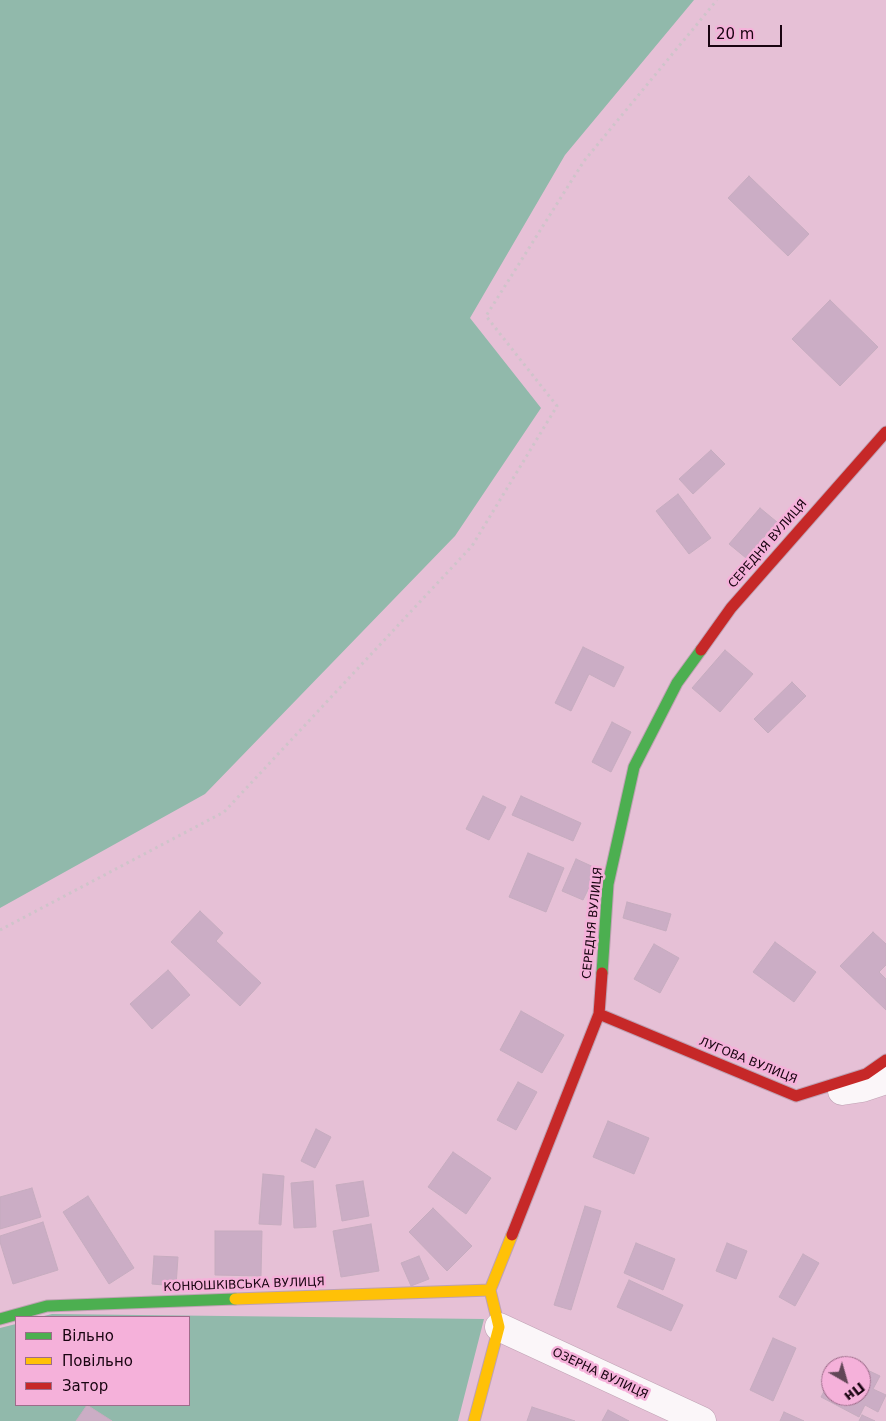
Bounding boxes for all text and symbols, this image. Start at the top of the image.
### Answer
scale bar [711,15,785,47]
text: 20 m [716,25,754,43]
street label: СЕРЕДНЯ ВУЛИЦЯ [726,497,810,591]
street label: СЕРЕДНЯ ВУЛИЦЯ [580,866,606,980]
street label: ЛУГОВА ВУЛИЦЯ [697,1035,799,1087]
street label: КОНЮШКІВСЬКА ВУЛИЦЯ [163,1275,325,1295]
legend [15,1316,190,1406]
text: Вільно [62,1327,114,1345]
street label: ОЗЕРНА ВУЛИЦЯ [550,1345,650,1403]
text: Повільно [62,1352,133,1370]
north arrow [821,1356,871,1406]
text: Затор [62,1377,108,1395]
text: Пн [841,1379,868,1405]

